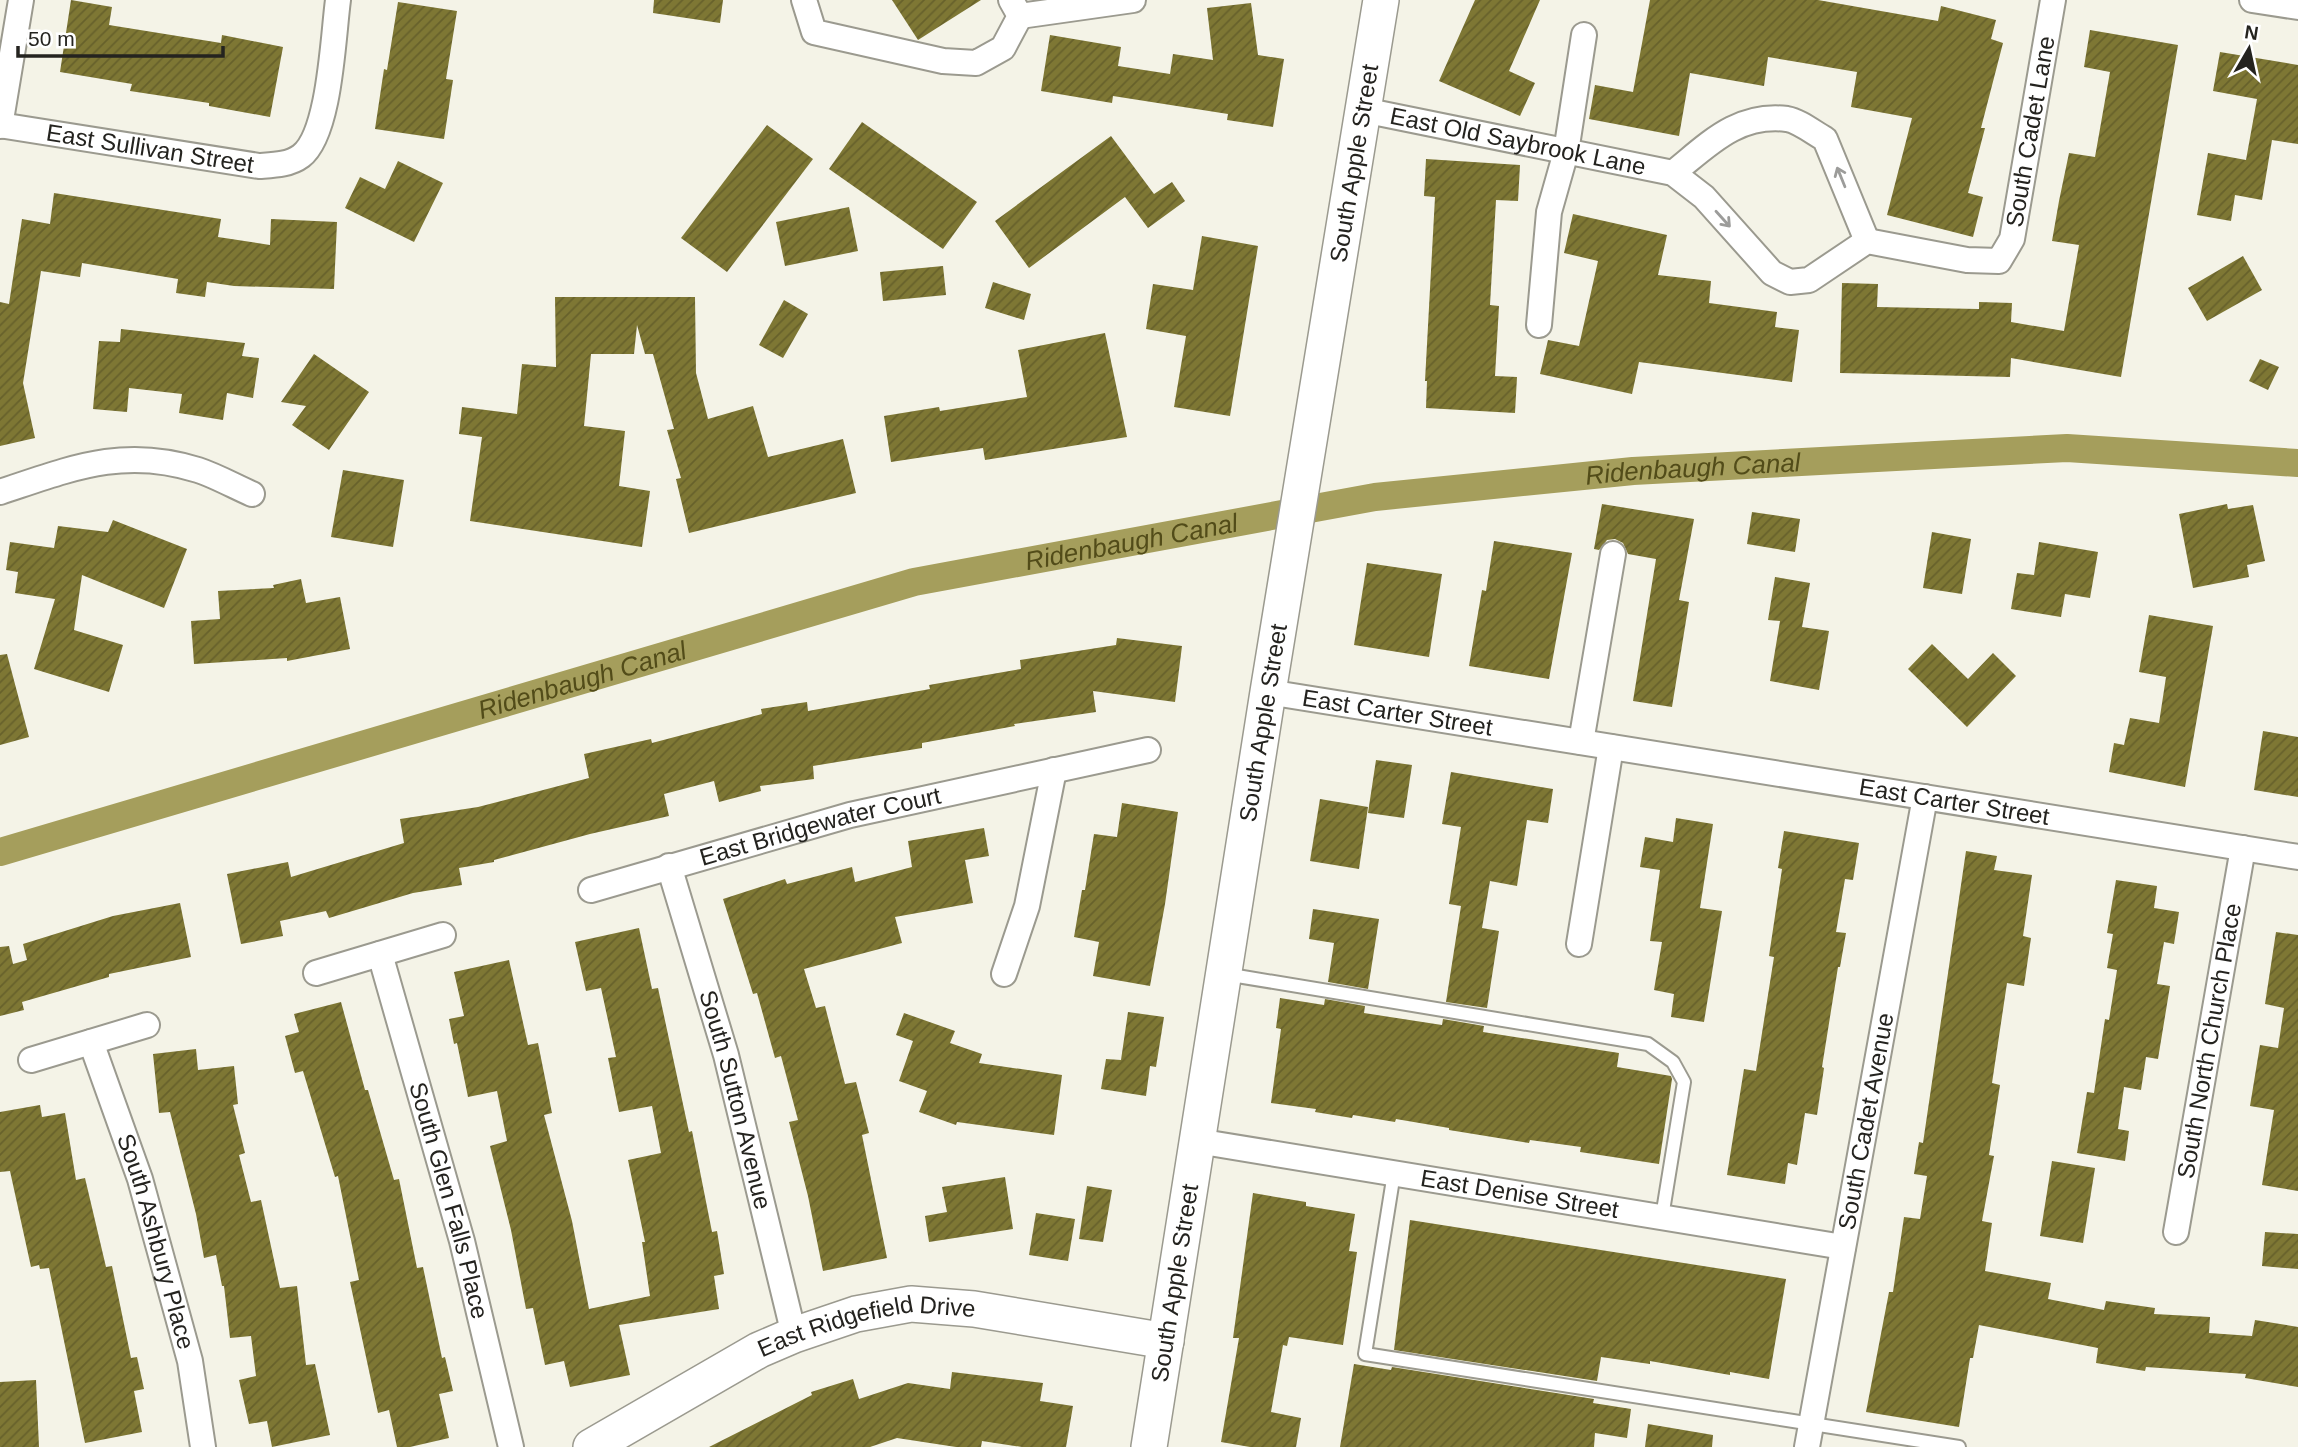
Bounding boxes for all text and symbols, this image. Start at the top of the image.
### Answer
scale bar [18,14,222,58]
north arrow [2214,14,2284,84]
text: N [2243,21,2260,44]
text: 50 m [28,27,75,50]
street label: South Cadet Lane [2000,34,2060,229]
street label: South Apple Street [1324,62,1383,264]
street label: East Old Saybrook Lane [1388,102,1648,180]
street label: East Sullivan Street [45,119,256,178]
one-way arrow [1834,167,1847,189]
one-way arrow [1715,210,1732,227]
water label: Ridenbaugh Canal [1584,447,1802,491]
water label: Ridenbaugh Canal [1023,507,1241,576]
street label: South Apple Street [1234,621,1292,824]
water label: Ridenbaugh Canal [475,635,691,725]
street label: East Carter Street [1300,684,1495,741]
street label: East Carter Street [1857,773,2052,830]
street label: East Bridgewater Court [696,782,943,871]
street label: South North Church Place [2172,901,2246,1181]
street label: South Sutton Avenue [694,987,777,1212]
street label: South Cadet Avenue [1833,1011,1899,1232]
street label: South Glen Falls Place [404,1079,494,1322]
street label: South Ashbury Place [112,1130,200,1352]
street label: East Denise Street [1419,1164,1621,1223]
street label: South Apple Street [1145,1182,1203,1384]
street label: East Ridgefield Drive [753,1290,977,1362]

